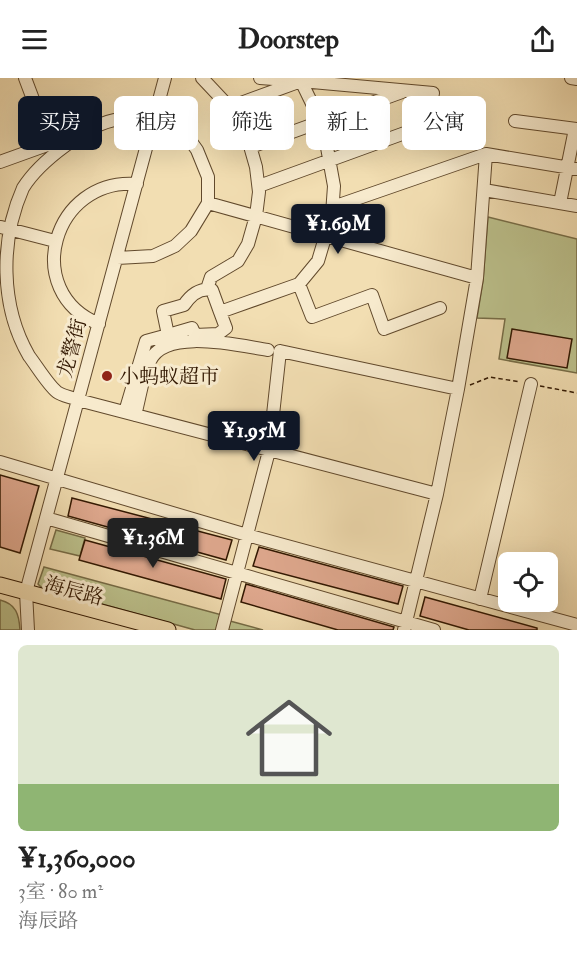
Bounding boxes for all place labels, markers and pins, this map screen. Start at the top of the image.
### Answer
pin: ¥1.69M [289,204,387,255]
place label: 小蚂蚁超市 [119,364,219,389]
marker: 小蚂蚁超市 [100,369,114,383]
pin: ¥1.95M [205,411,303,462]
pin: ¥1.36M [104,518,202,569]

